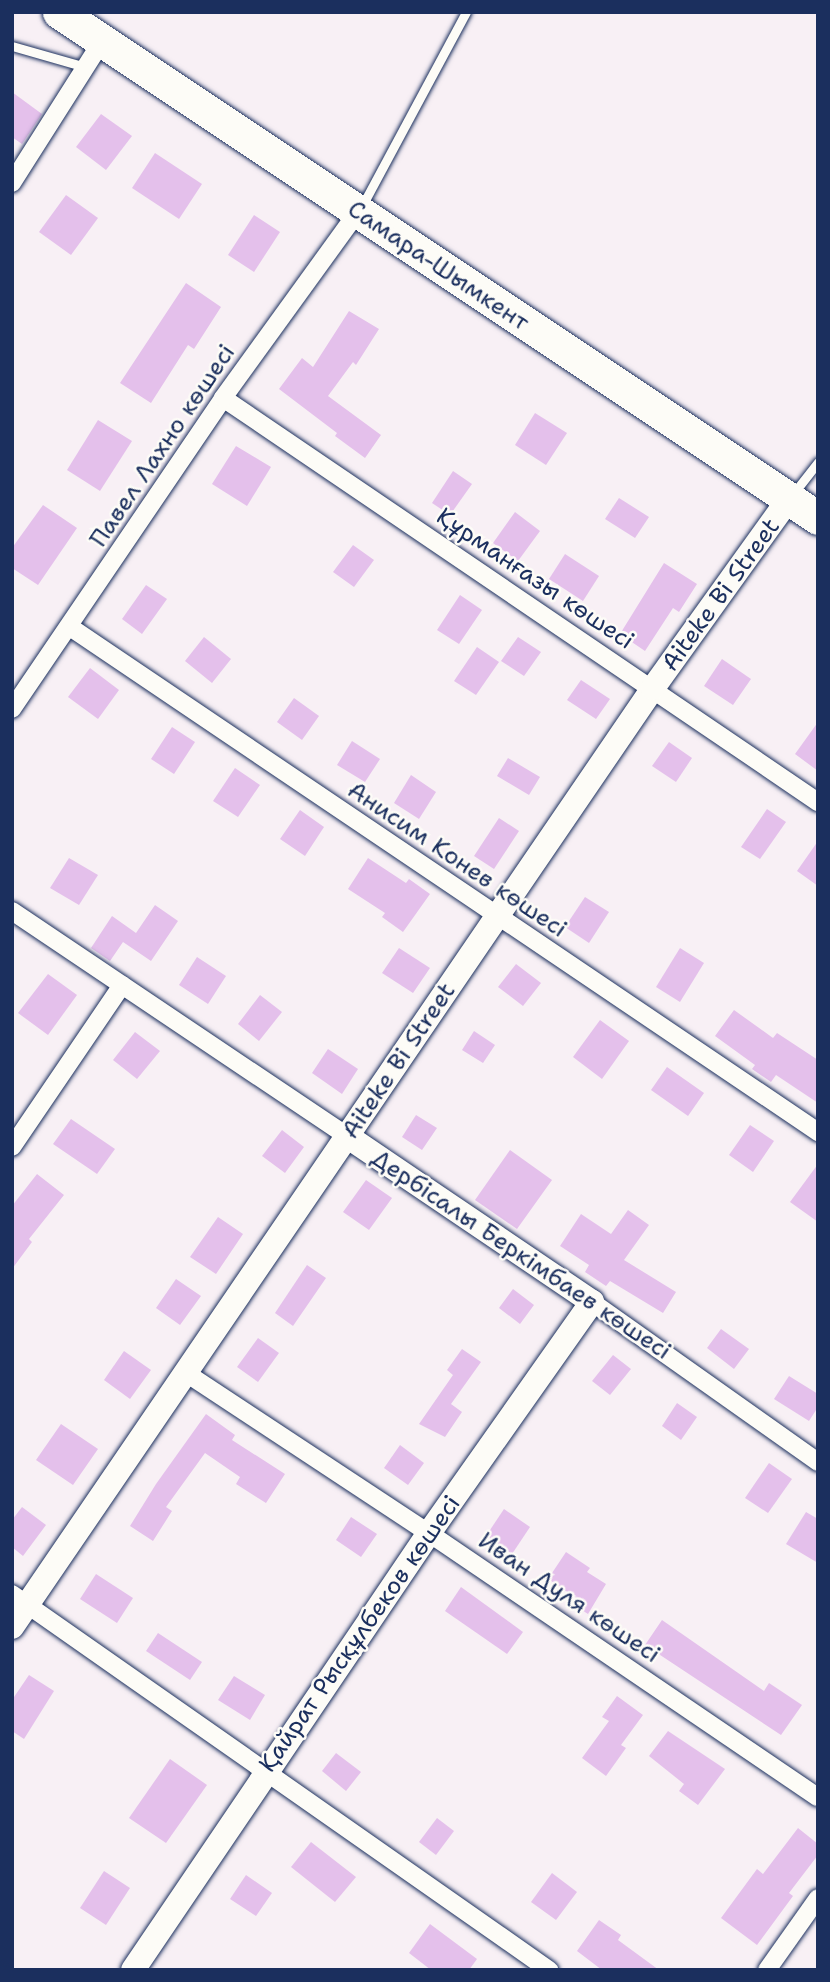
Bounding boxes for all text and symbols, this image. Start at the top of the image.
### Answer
street label: Самара-Шымкент [342,195,534,337]
street label: Павел Лахно көшесі [84,339,242,553]
street label: Құрманғазы көшесі [431,502,639,656]
street label: Aiteke Bi Street [656,513,786,677]
street label: Анисим Конев көшесі [342,776,572,944]
street label: Aiteke Bi Street [336,978,462,1144]
street label: Дербісалы Беркімбаев көшесі [366,1144,676,1366]
street label: Қайрат Рысқұлбеков көшесі [253,1490,467,1778]
street label: Иван Дуля көшесі [473,1526,665,1670]

